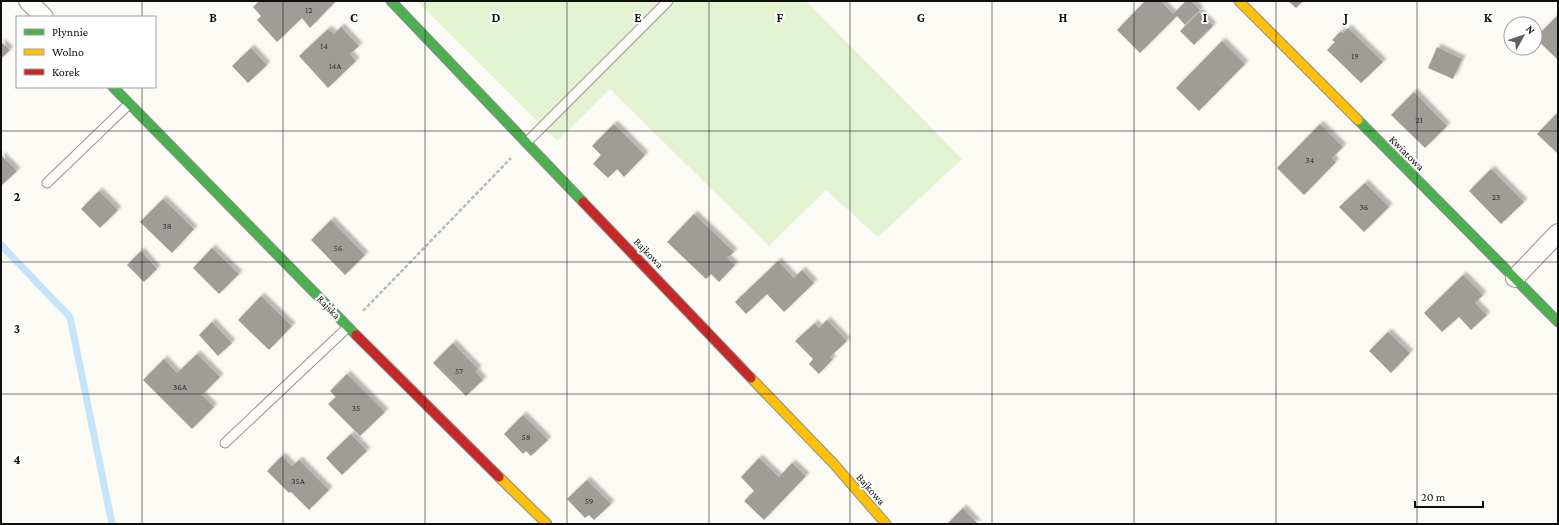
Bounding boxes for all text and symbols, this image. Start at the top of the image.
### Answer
house number: 12 [305,5,313,15]
text: B [209,10,217,25]
text: C [350,10,358,25]
text: D [492,10,501,25]
text: E [634,10,642,25]
text: F [777,10,784,25]
text: G [917,10,925,25]
text: H [1059,10,1068,25]
text: I [1203,10,1207,25]
text: J [1342,10,1348,25]
text: K [1484,10,1493,25]
legend [16,16,156,88]
north arrow [1503,16,1543,56]
text: N [1524,23,1538,37]
text: Płynnie [52,25,88,39]
house number: 14 [320,41,328,51]
text: Wolno [52,45,84,59]
house number: 19 [1351,51,1359,61]
house number: 14A [329,61,342,71]
text: Korek [52,65,80,79]
house number: 21 [1415,115,1423,125]
street label: Kwiatowa [1387,133,1427,173]
house number: 34 [1306,155,1315,165]
text: 2 [14,189,21,204]
house number: 23 [1492,192,1500,202]
house number: 36 [1360,202,1369,212]
house number: 38 [162,221,172,231]
street label: Bajkowa [631,235,666,271]
house number: 56 [334,243,343,253]
street label: Rajska [314,293,343,322]
text: 3 [14,321,20,336]
house number: 57 [455,366,463,376]
house number: 36A [173,382,188,392]
house number: 35 [352,403,360,413]
house number: 58 [521,432,531,442]
text: 4 [13,452,21,467]
street label: Bajkowa [853,471,888,508]
house number: 35A [291,476,306,486]
scale bar [1415,483,1483,509]
text: 20 m [1421,490,1446,504]
house number: 59 [585,496,594,506]

